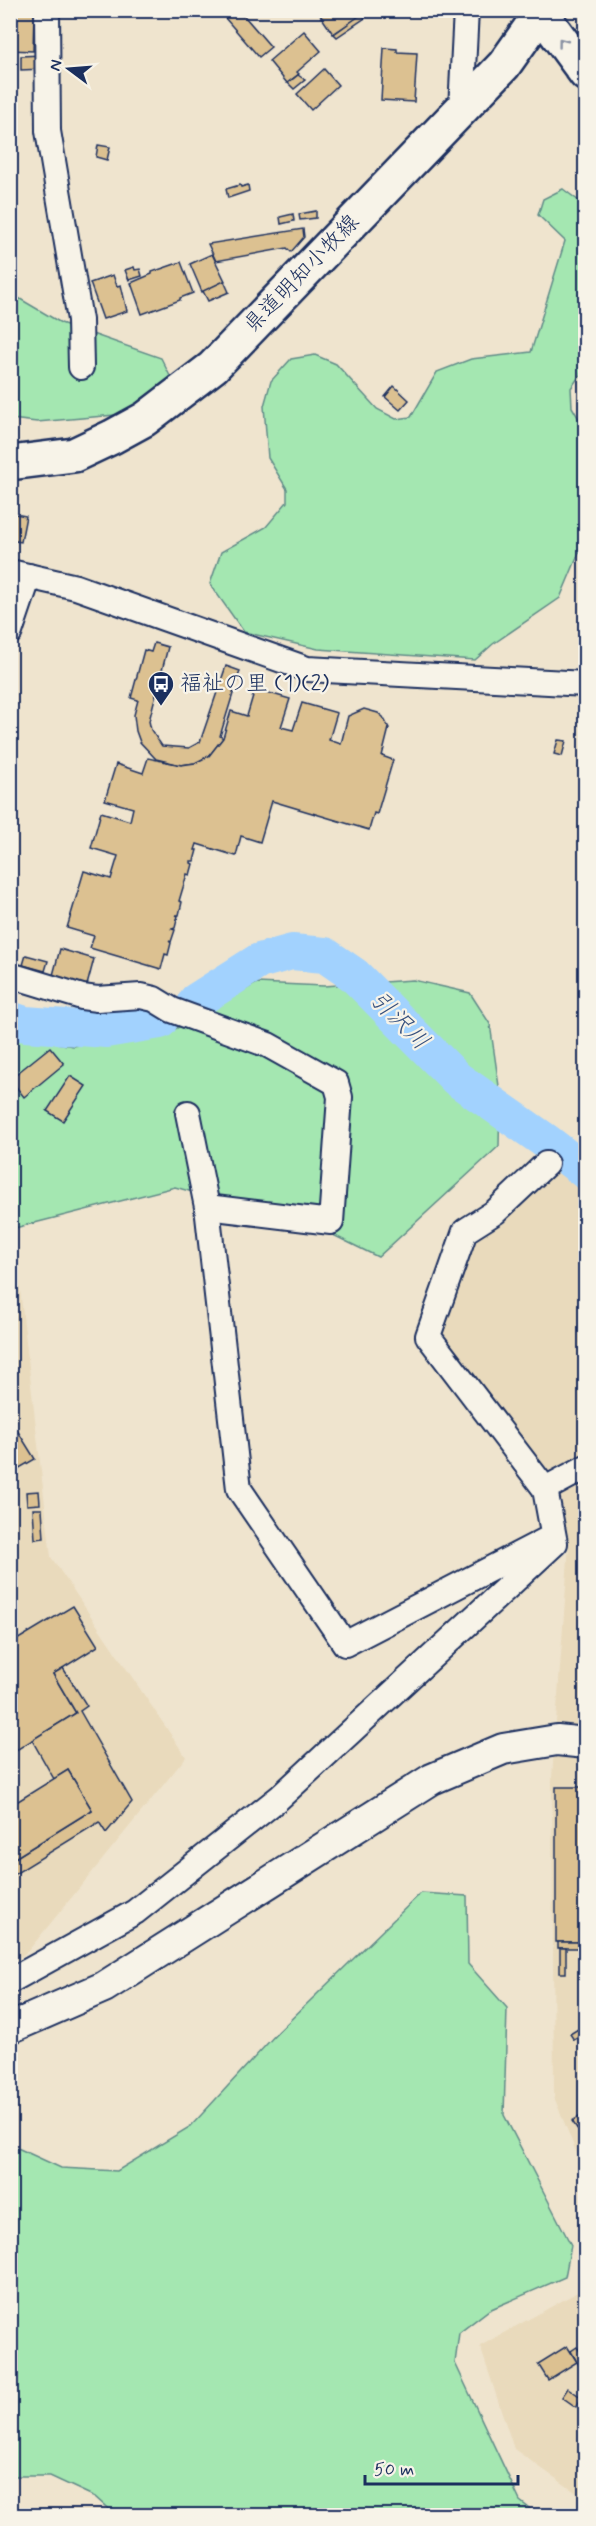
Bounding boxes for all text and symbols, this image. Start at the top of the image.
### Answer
one-way arrow [558,38,569,49]
north arrow [39,39,99,99]
text: N [44,57,68,73]
street label: 県道明知小牧線 [238,209,366,339]
bus stop icon: 福祉の里 (1)(2) [146,669,176,707]
place label: 福祉の里 (1)(2) [180,670,329,698]
water label: 引沢川 [363,985,435,1057]
scale bar [365,2448,518,2486]
text: 50 m [374,2458,414,2482]

